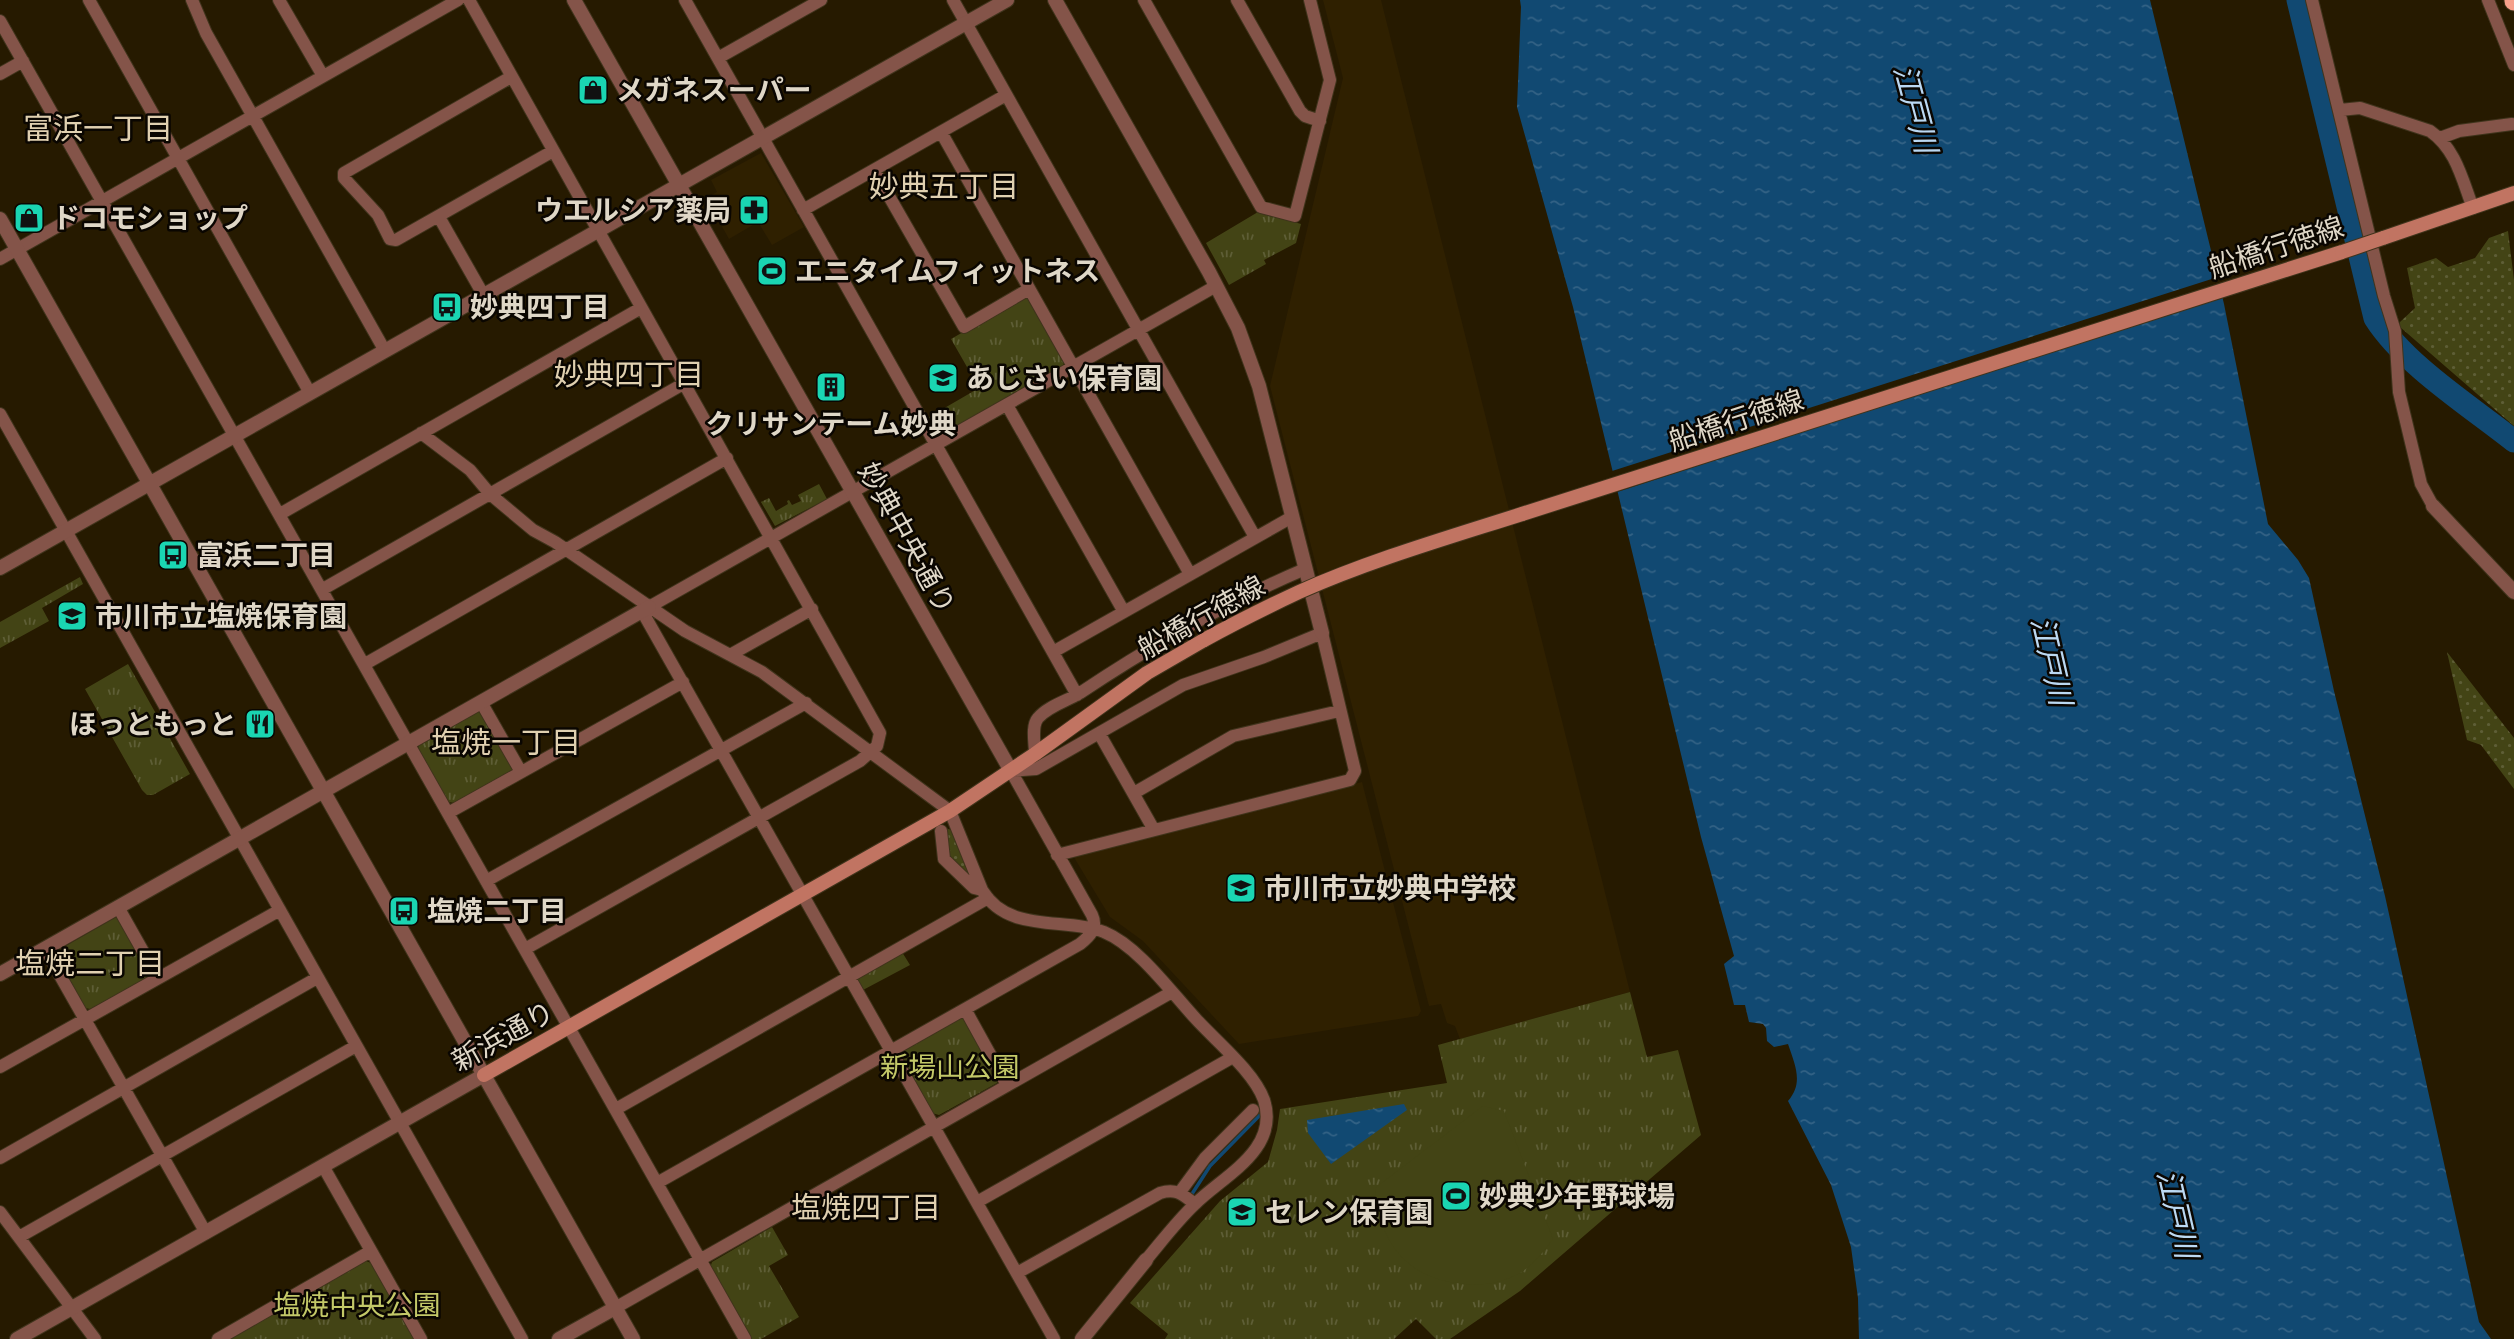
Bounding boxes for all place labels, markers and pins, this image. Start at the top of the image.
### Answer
place label: メガネスーパー [616,70,812,111]
shop icon: メガネスーパー [576,73,610,107]
place label: ウエルシア薬局 [535,190,731,231]
pharmacy icon: ウエルシア薬局 [737,193,771,227]
place label: ドコモショップ [52,198,248,239]
shop icon: ドコモショップ [12,201,46,235]
place label: エニタイムフィットネス [795,251,1100,292]
sports icon: エニタイムフィットネス [755,254,789,288]
place label: 妙典四丁目 [470,287,610,328]
bus stop icon: 妙典四丁目 [430,290,464,324]
place label: あじさい保育園 [966,358,1162,399]
school or university icon: あじさい保育園 [926,361,960,395]
building icon: クリサンテーム妙典 [814,370,848,404]
place label: クリサンテーム妙典 [705,404,957,445]
place label: 富浜二丁目 [196,535,336,576]
bus stop icon: 富浜二丁目 [156,538,190,572]
place label: 市川市立塩焼保育園 [95,596,347,637]
school or university icon: 市川市立塩焼保育園 [55,599,89,633]
place label: ほっともっと [69,704,237,745]
restaurant icon: ほっともっと [243,707,277,741]
place label: 市川市立妙典中学校 [1264,868,1516,909]
school or university icon: 市川市立妙典中学校 [1224,871,1258,905]
place label: 塩焼二丁目 [427,891,567,932]
bus stop icon: 塩焼二丁目 [387,894,421,928]
place label: 妙典少年野球場 [1479,1176,1675,1217]
sports icon: 妙典少年野球場 [1439,1179,1473,1213]
place label: セレン保育園 [1265,1192,1433,1233]
school or university icon: セレン保育園 [1225,1195,1259,1229]

